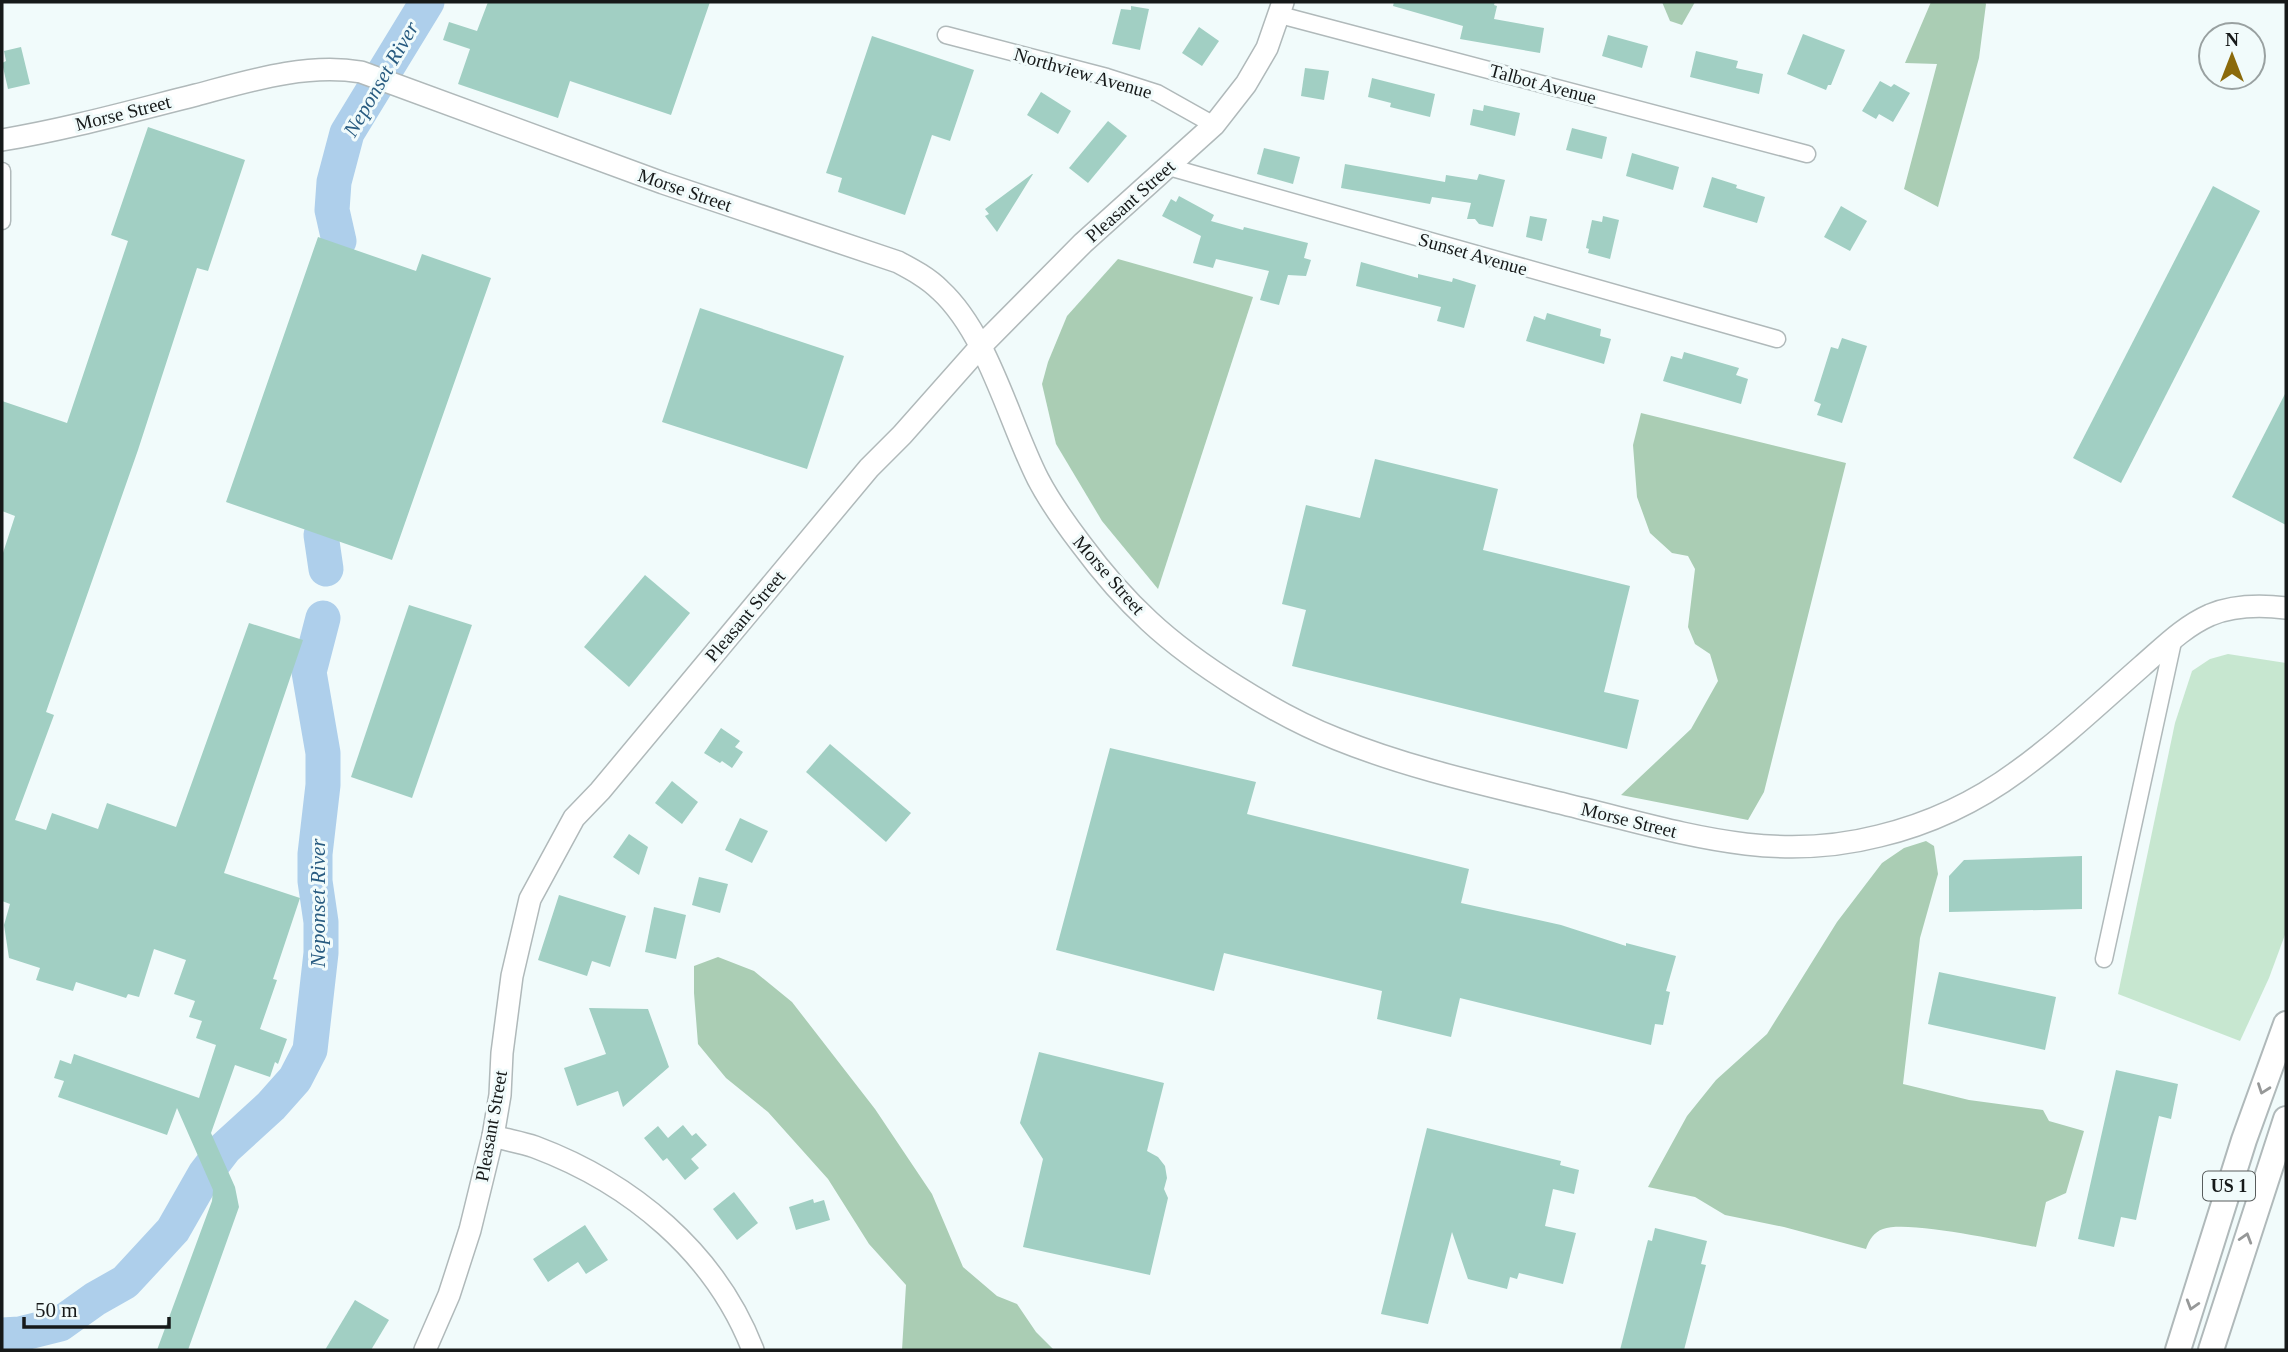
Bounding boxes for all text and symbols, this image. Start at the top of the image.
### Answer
water label: Neponset River [338,16,424,142]
north arrow [2197,21,2267,91]
text: N [2225,29,2239,50]
street label: Northview Avenue [1012,43,1154,103]
street label: Talbot Avenue [1487,60,1599,108]
street label: Morse Street [73,91,174,135]
street label: Pleasant Street [1081,155,1179,246]
street label: Morse Street [635,164,735,216]
street label: Sunset Avenue [1416,228,1530,280]
street label: Morse Street [1069,531,1149,619]
street label: Pleasant Street [701,566,790,666]
street label: Morse Street [1579,798,1680,842]
water label: Neponset River [306,838,330,968]
street label: Pleasant Street [471,1068,511,1183]
one-way arrow [2257,1082,2271,1094]
road number: US 1 [2203,1171,2255,1200]
one-way arrow [2238,1233,2252,1245]
scale bar [24,1286,170,1330]
text: 50 m [35,1298,78,1322]
one-way arrow [2186,1298,2201,1310]

